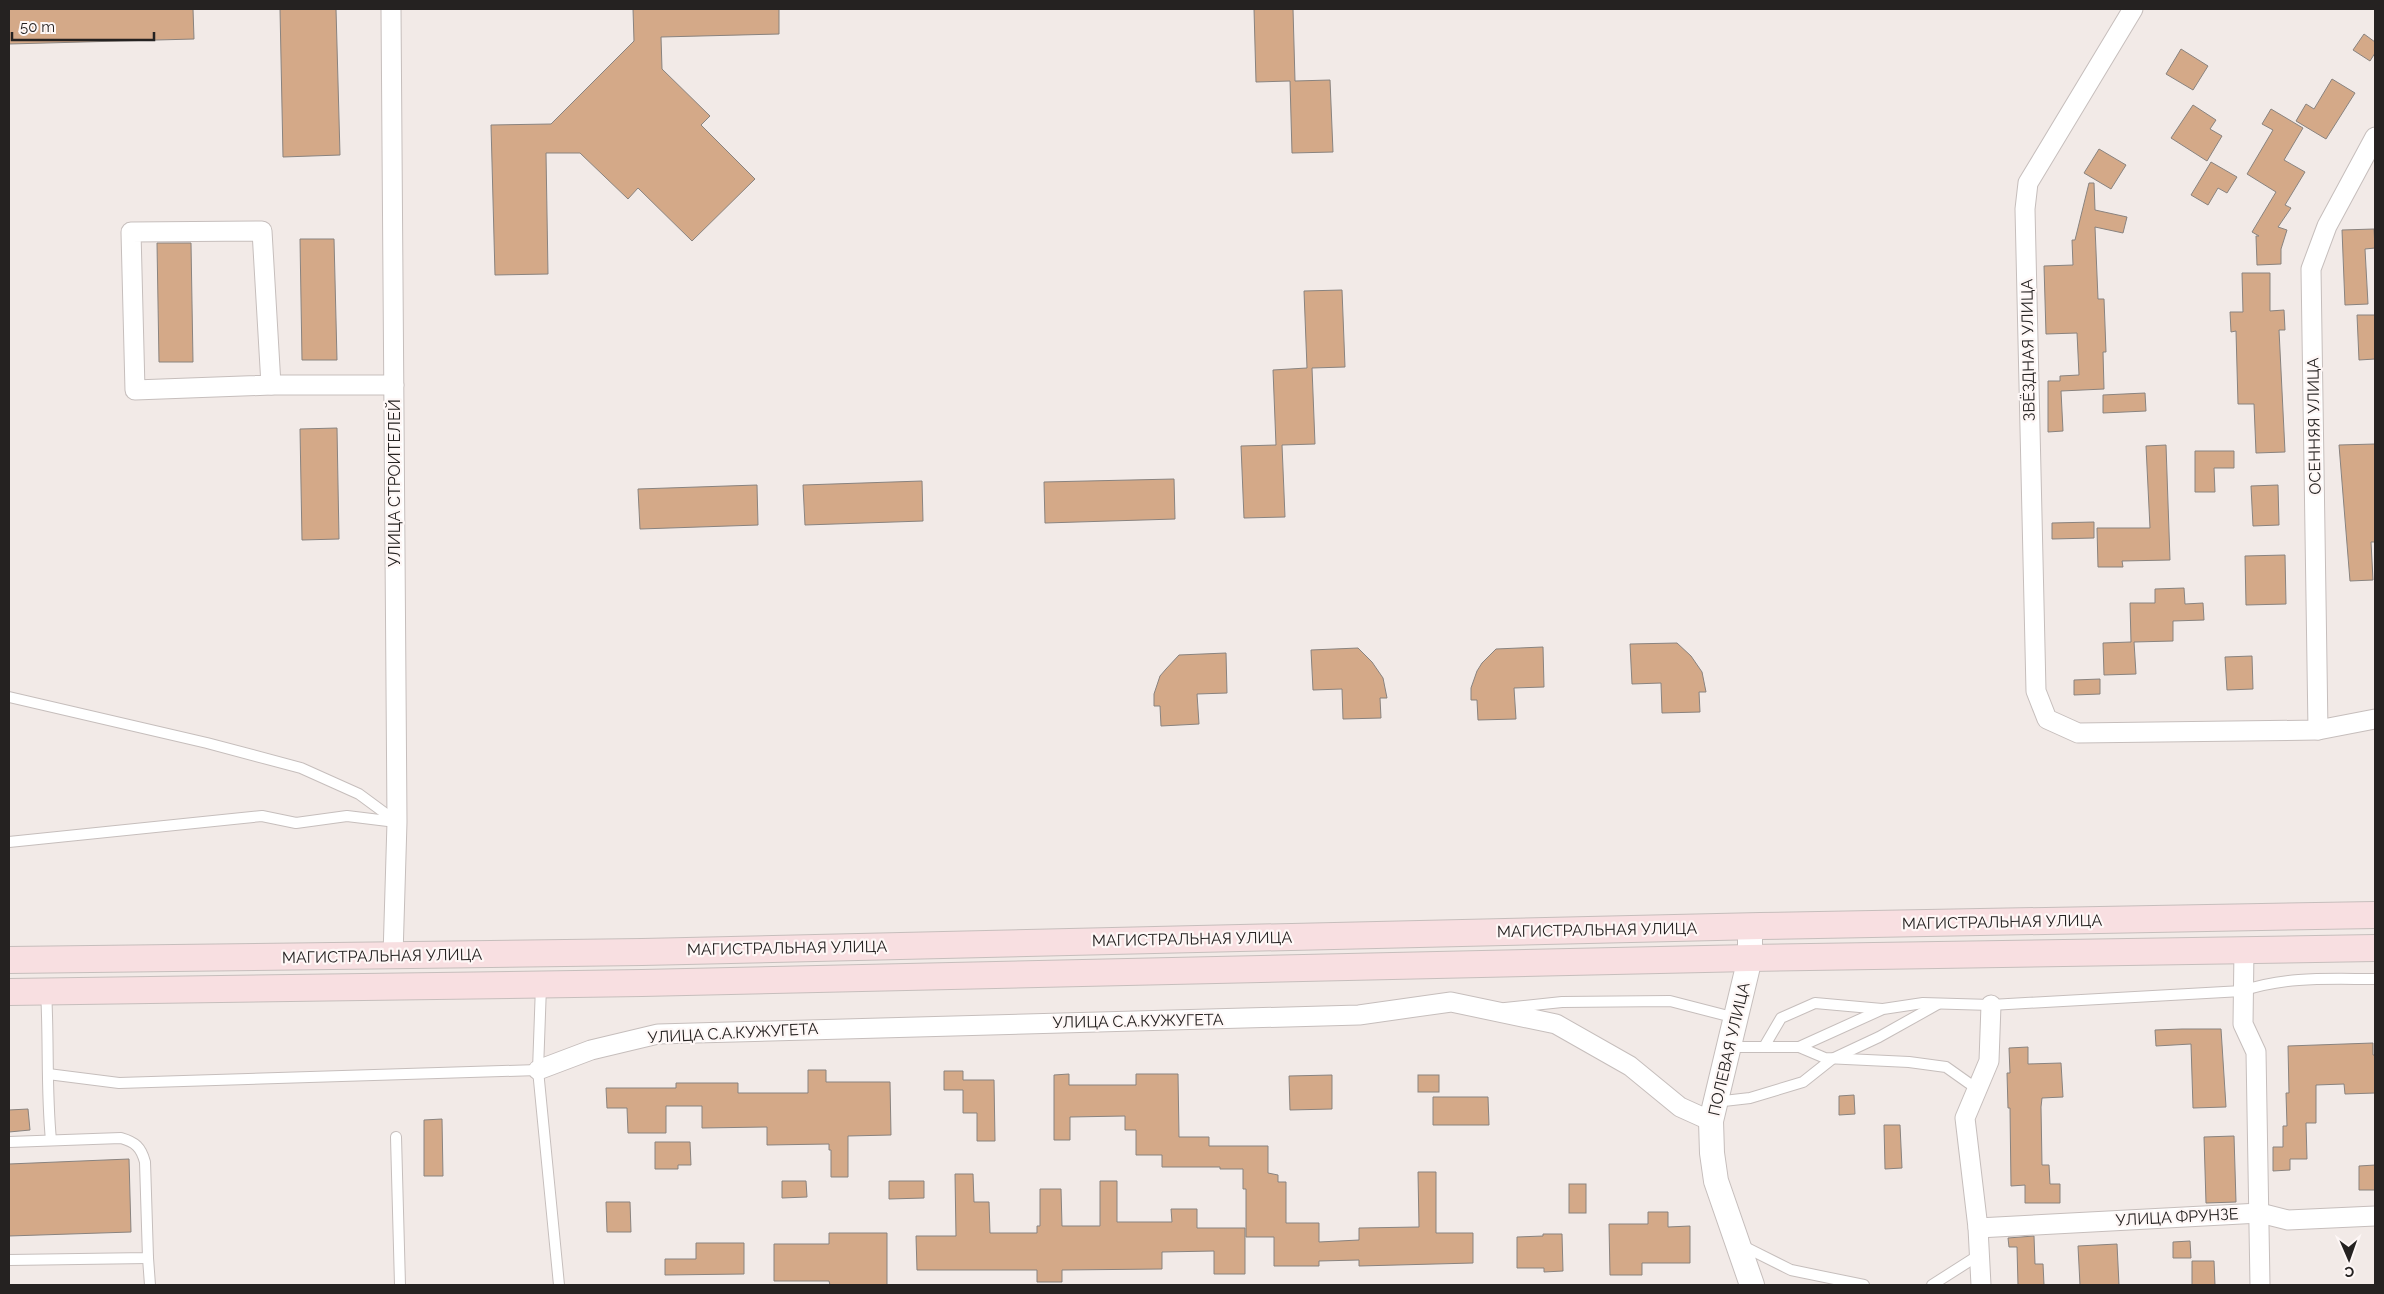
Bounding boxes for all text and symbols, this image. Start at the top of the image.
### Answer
scale bar [12,10,155,42]
text: 50 m [20,18,55,36]
street label: ЗВЁЗДНАЯ УЛИЦА [2016,278,2039,422]
street label: ОСЕННЯЯ УЛИЦА [2303,357,2325,495]
street label: УЛИЦА СТРОИТЕЛЕЙ [385,399,404,567]
street label: МАГИСТРАЛЬНАЯ УЛИЦА [1902,911,2103,933]
street label: МАГИСТРАЛЬНАЯ УЛИЦА [1497,919,1698,941]
street label: МАГИСТРАЛЬНАЯ УЛИЦА [1092,928,1293,950]
street label: МАГИСТРАЛЬНАЯ УЛИЦА [687,937,888,959]
street label: МАГИСТРАЛЬНАЯ УЛИЦА [282,945,483,967]
street label: ПОЛЕВАЯ УЛИЦА [1704,980,1754,1118]
street label: УЛИЦА С.А.КУЖУГЕТА [1052,1010,1224,1032]
street label: УЛИЦА С.А.КУЖУГЕТА [647,1019,819,1047]
street label: УЛИЦА ФРУНЗЕ [2115,1204,2239,1230]
north arrow [2324,1234,2374,1284]
text: С [2344,1264,2355,1280]

